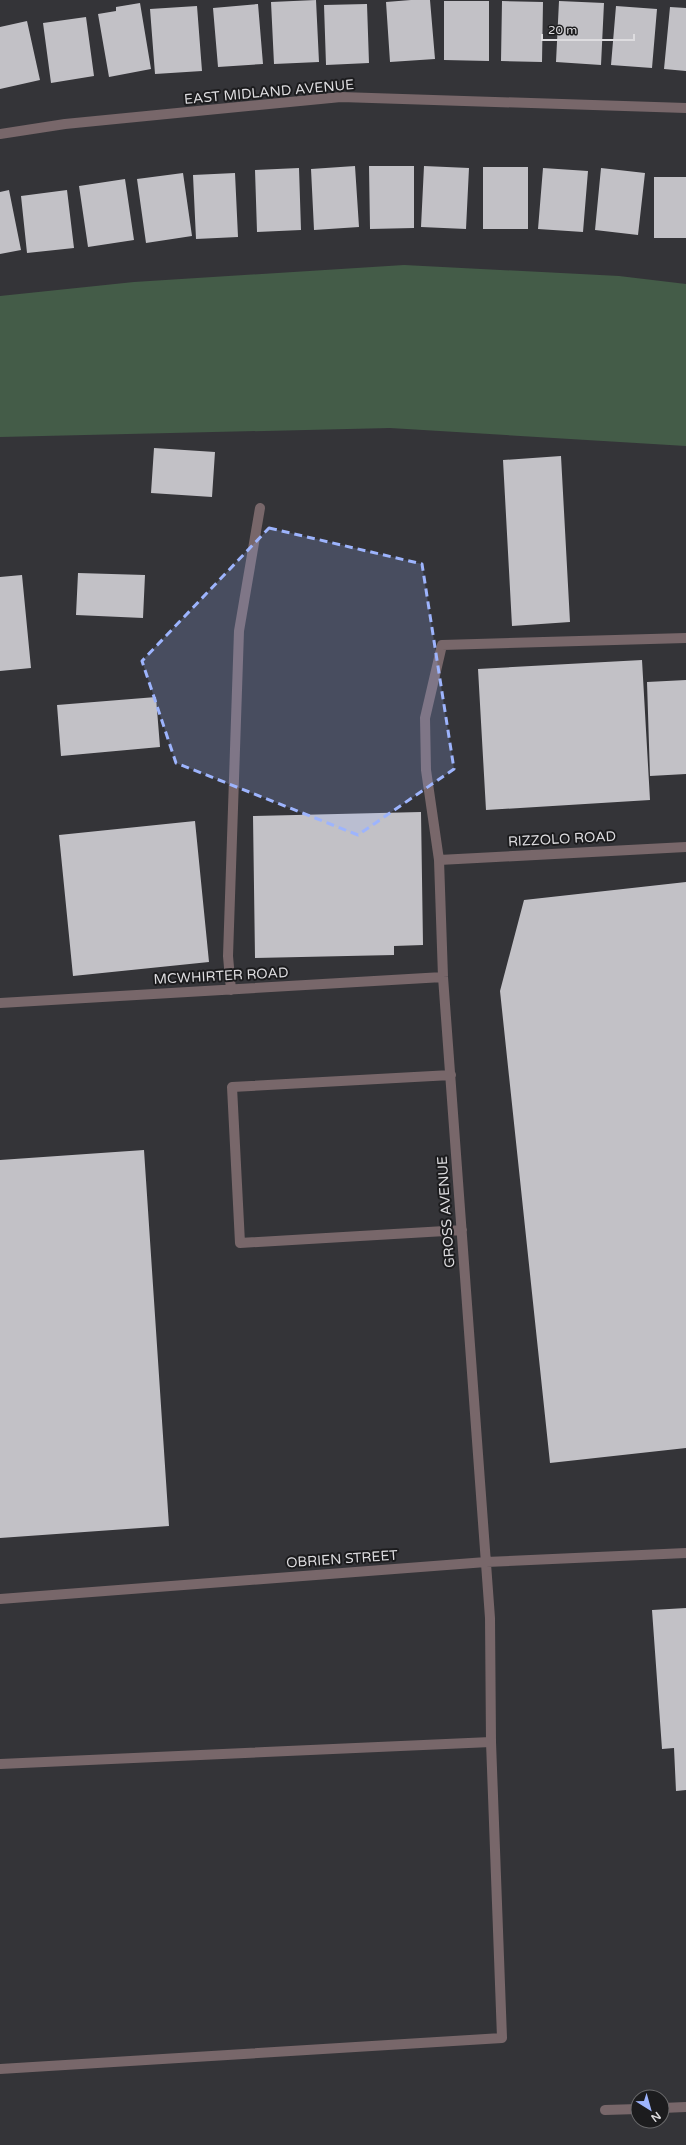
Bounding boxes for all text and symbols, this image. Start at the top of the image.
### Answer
scale bar [542,16,634,42]
text: 20 m [548,23,577,37]
street label: EAST MIDLAND AVENUE [183,76,355,108]
street label: RIZZOLO ROAD [507,828,617,850]
street label: MCWHIRTER ROAD [153,964,289,988]
street label: GROSS AVENUE [434,1155,458,1269]
street label: OBRIEN STREET [286,1547,399,1571]
north arrow [630,2089,670,2129]
text: N [648,2109,663,2124]

